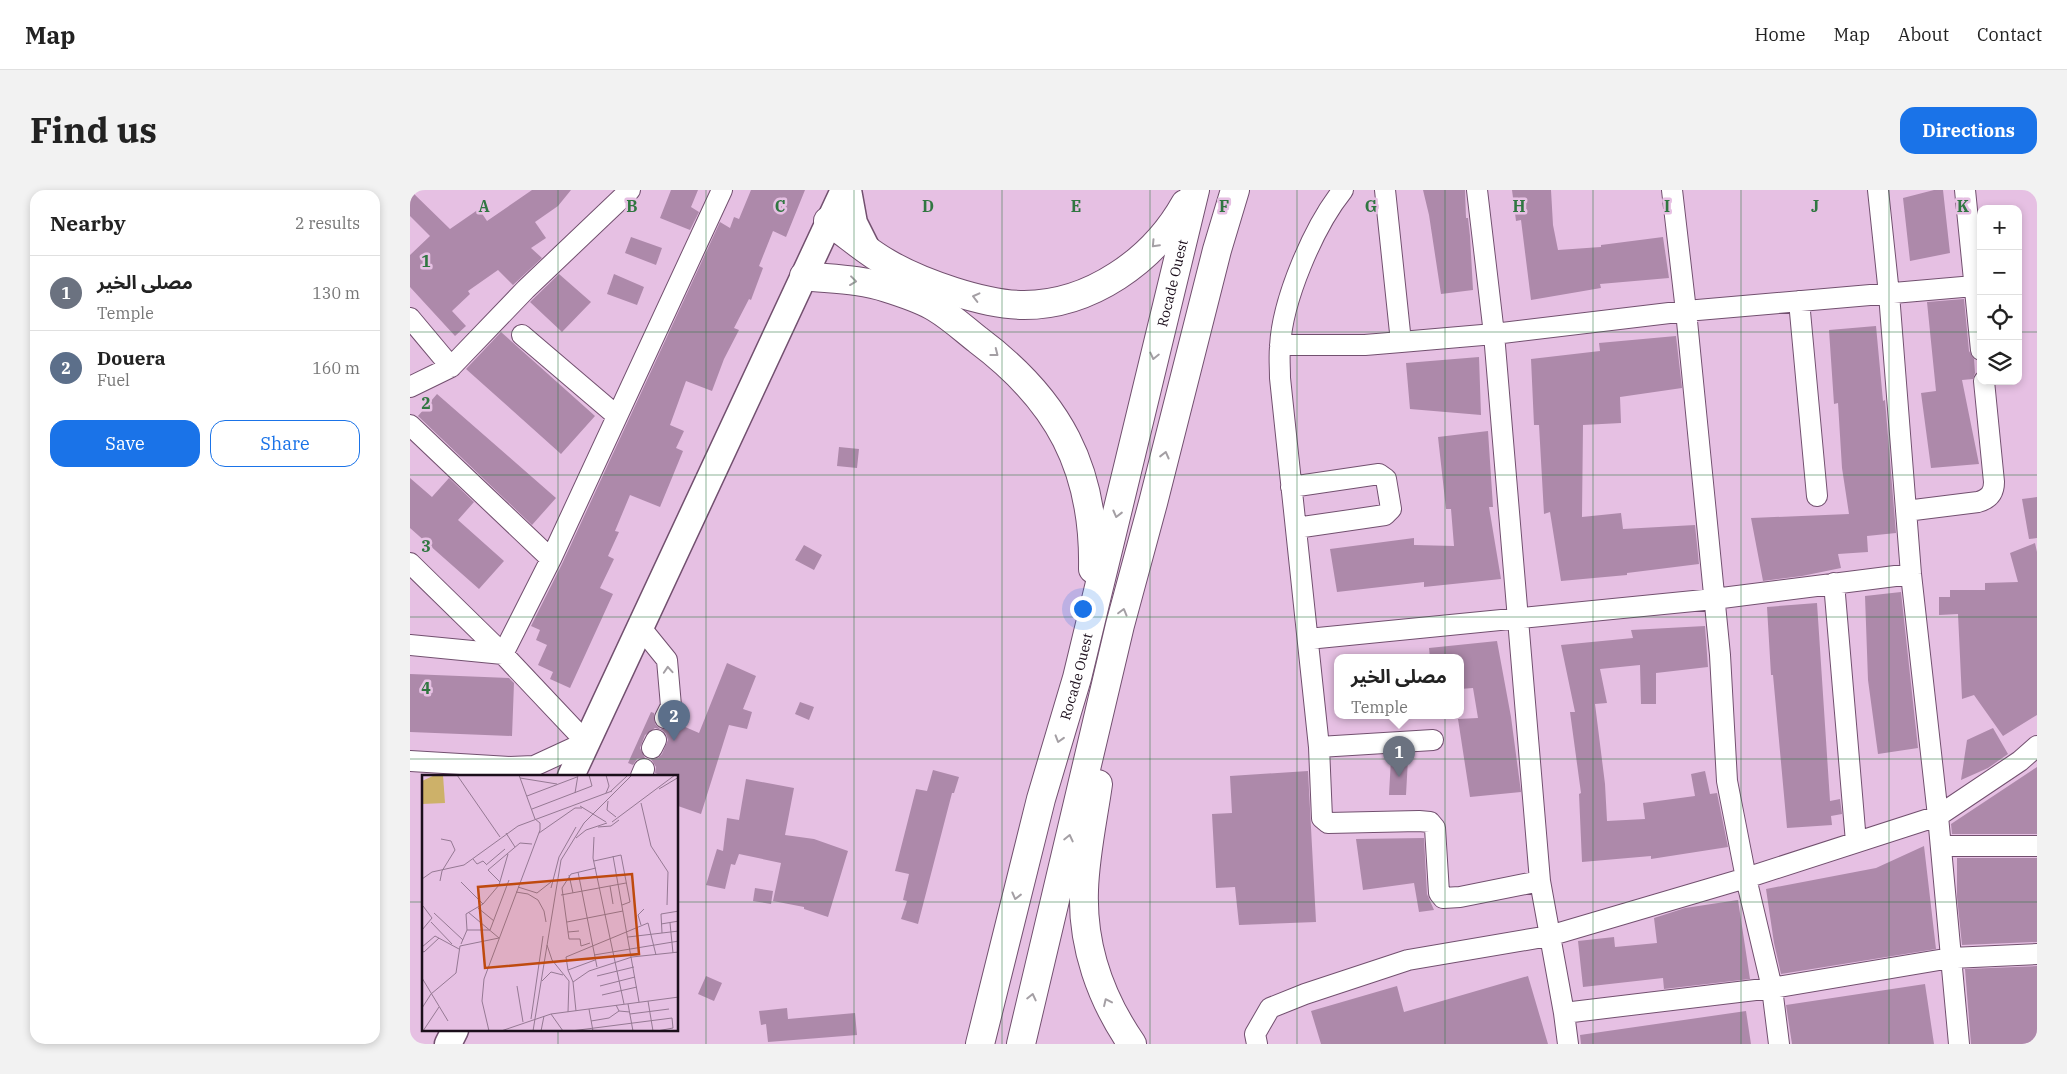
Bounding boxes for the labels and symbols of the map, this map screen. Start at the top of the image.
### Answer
text: A [478,196,490,216]
text: B [626,196,638,216]
text: C [775,196,785,216]
text: D [922,196,934,216]
text: E [1071,196,1081,216]
text: F [1219,196,1229,216]
text: G [1365,196,1377,216]
text: H [1513,196,1526,216]
text: I [1664,196,1670,216]
text: J [1811,196,1819,216]
text: K [1957,196,1970,216]
one-way arrow [1152,238,1161,247]
street label: Rocade Ouest [1153,238,1192,329]
text: 1 [421,251,431,271]
one-way arrow [849,275,857,286]
one-way arrow [971,292,980,303]
one-way arrow [989,347,999,356]
one-way arrow [1149,352,1160,361]
text: 2 [421,393,431,413]
one-way arrow [1159,451,1170,460]
one-way arrow [1112,510,1123,519]
text: 3 [421,536,431,556]
your location [1070,596,1096,622]
one-way arrow [1118,609,1128,617]
street label: Rocade Ouest [1056,631,1097,722]
one-way arrow [663,666,674,674]
text: 4 [421,678,431,698]
pin: 2 [658,700,690,741]
one-way arrow [1054,735,1064,743]
pin: 1 [1383,736,1415,777]
inset map [422,775,679,1032]
one-way arrow [1063,834,1074,843]
one-way arrow [1011,892,1022,901]
one-way arrow [1026,992,1037,1001]
one-way arrow [1103,998,1114,1007]

